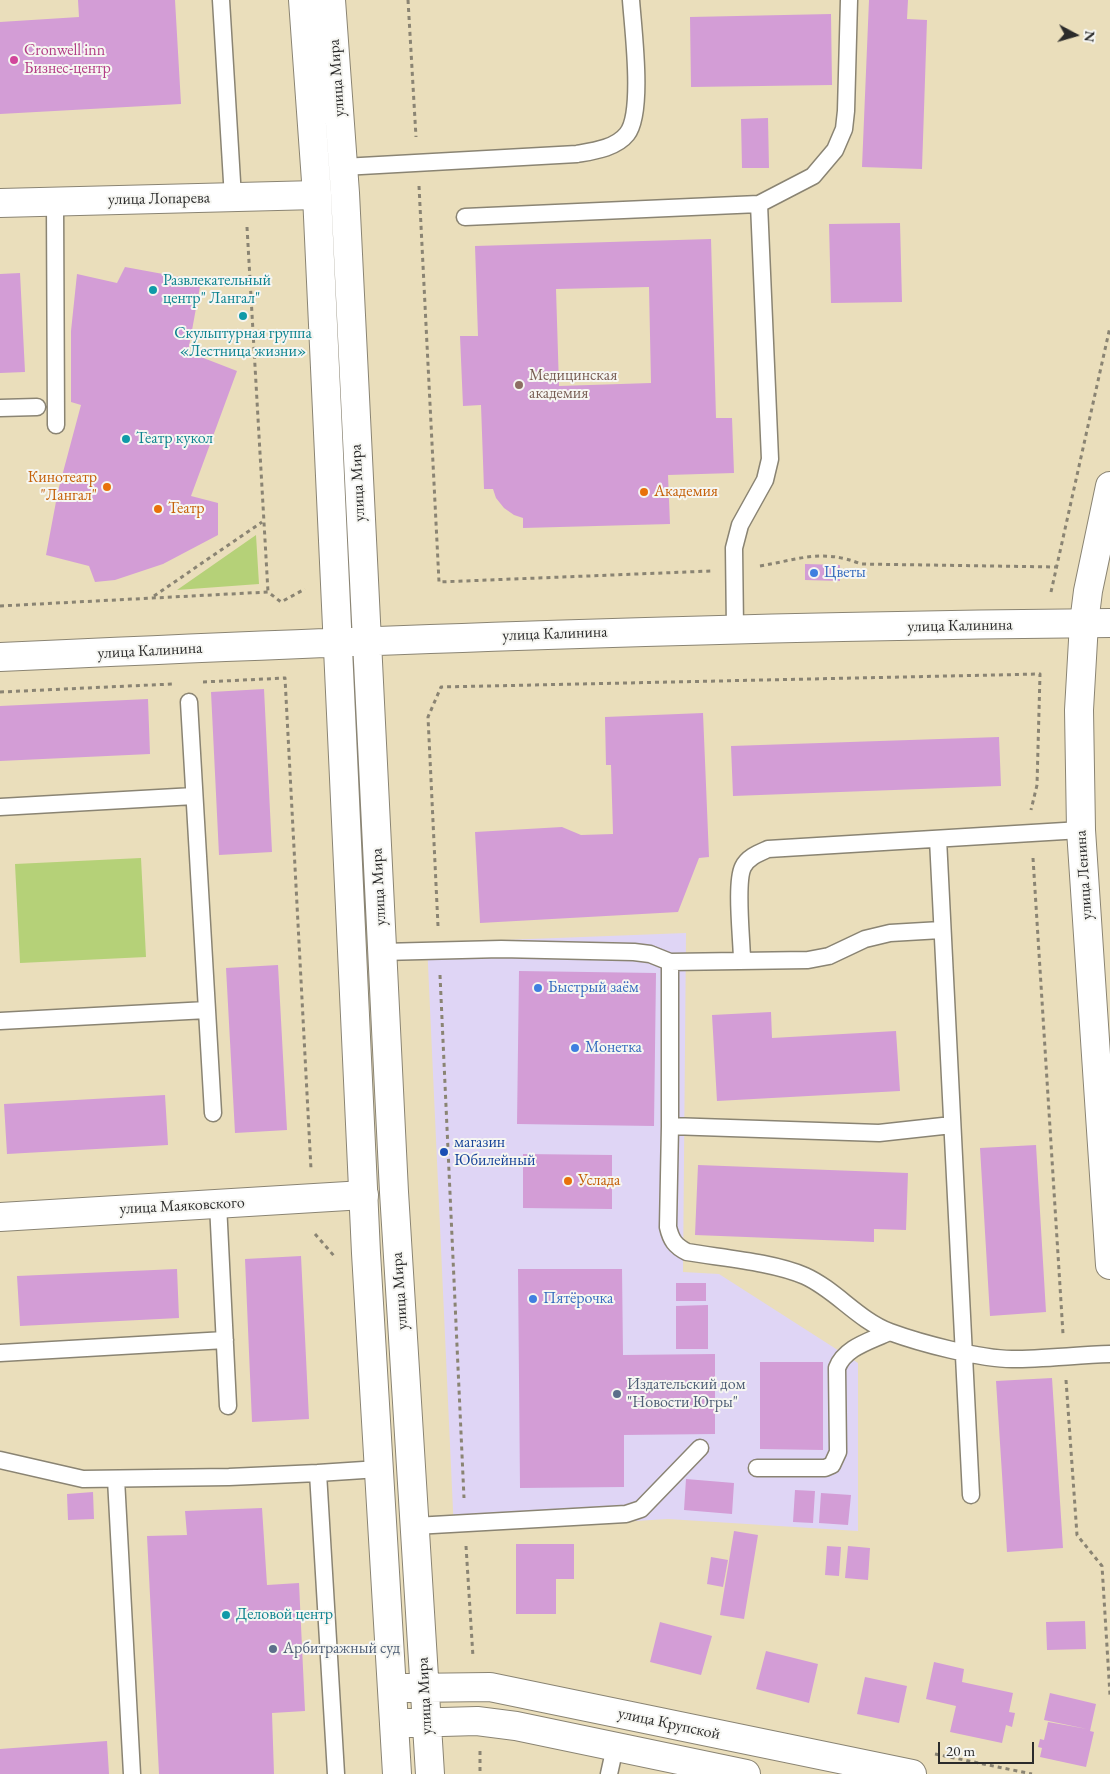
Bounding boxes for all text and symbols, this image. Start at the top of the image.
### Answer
north arrow [1050,10,1100,60]
text: N [1080,30,1099,43]
street label: улица Мира [325,39,349,117]
place label: Cronwell inn Бизнес-центр [24,41,111,79]
marker: Cronwell inn Бизнес-центр [8,54,20,66]
street label: улица Лопарева [108,189,210,209]
place label: Развлекательный центр" Лангал" [163,271,271,309]
marker: Развлекательный центр" Лангал" [147,284,159,296]
marker: Скульптурная группа «Лестница жизни» [237,310,249,322]
place label: Скульптурная группа «Лестница жизни» [174,324,312,362]
place label: Медицинская академия [529,366,617,404]
marker: Медицинская академия [513,379,525,391]
place label: Театр кукол [136,429,213,449]
marker: Театр кукол [120,433,132,445]
street label: улица Мира [346,444,370,522]
place label: Кинотеатр "Лангал" [28,468,97,506]
marker: Кинотеатр "Лангал" [101,481,113,493]
place label: Академия [654,482,718,502]
marker: Академия [638,486,650,498]
place label: Театр [168,499,205,519]
marker: Театр [152,503,164,515]
place label: Цветы [824,563,866,583]
marker: Цветы [808,567,820,579]
street label: улица Калинина [907,615,1013,637]
street label: улица Калинина [502,623,608,645]
street label: улица Калинина [97,639,203,663]
street label: улица Ленина [1071,830,1097,920]
street label: улица Мира [367,848,391,926]
place label: Быстрый заём [548,978,639,998]
marker: Быстрый заём [532,982,544,994]
place label: Монетка [585,1038,642,1058]
marker: Монетка [569,1042,581,1054]
place label: магазин Юбилейный [454,1133,535,1171]
marker: магазин Юбилейный [438,1146,450,1158]
place label: Услада [578,1171,620,1191]
marker: Услада [562,1175,574,1187]
street label: улица Маяковского [119,1193,245,1219]
street label: улица Мира [388,1252,412,1330]
place label: Пятёрочка [543,1289,613,1309]
marker: Пятёрочка [527,1293,539,1305]
place label: Издательский дом "Новости Югры" [627,1375,745,1413]
marker: Издательский дом "Новости Югры" [611,1388,623,1400]
place label: Деловой центр [236,1605,333,1625]
marker: Деловой центр [220,1609,232,1621]
place label: Арбитражный суд [283,1639,400,1659]
marker: Арбитражный суд [267,1643,279,1655]
street label: улица Мира [413,1657,437,1735]
street label: улица Крупской [616,1704,722,1744]
scale bar [940,1732,1036,1764]
text: 20 m [946,1741,975,1760]

